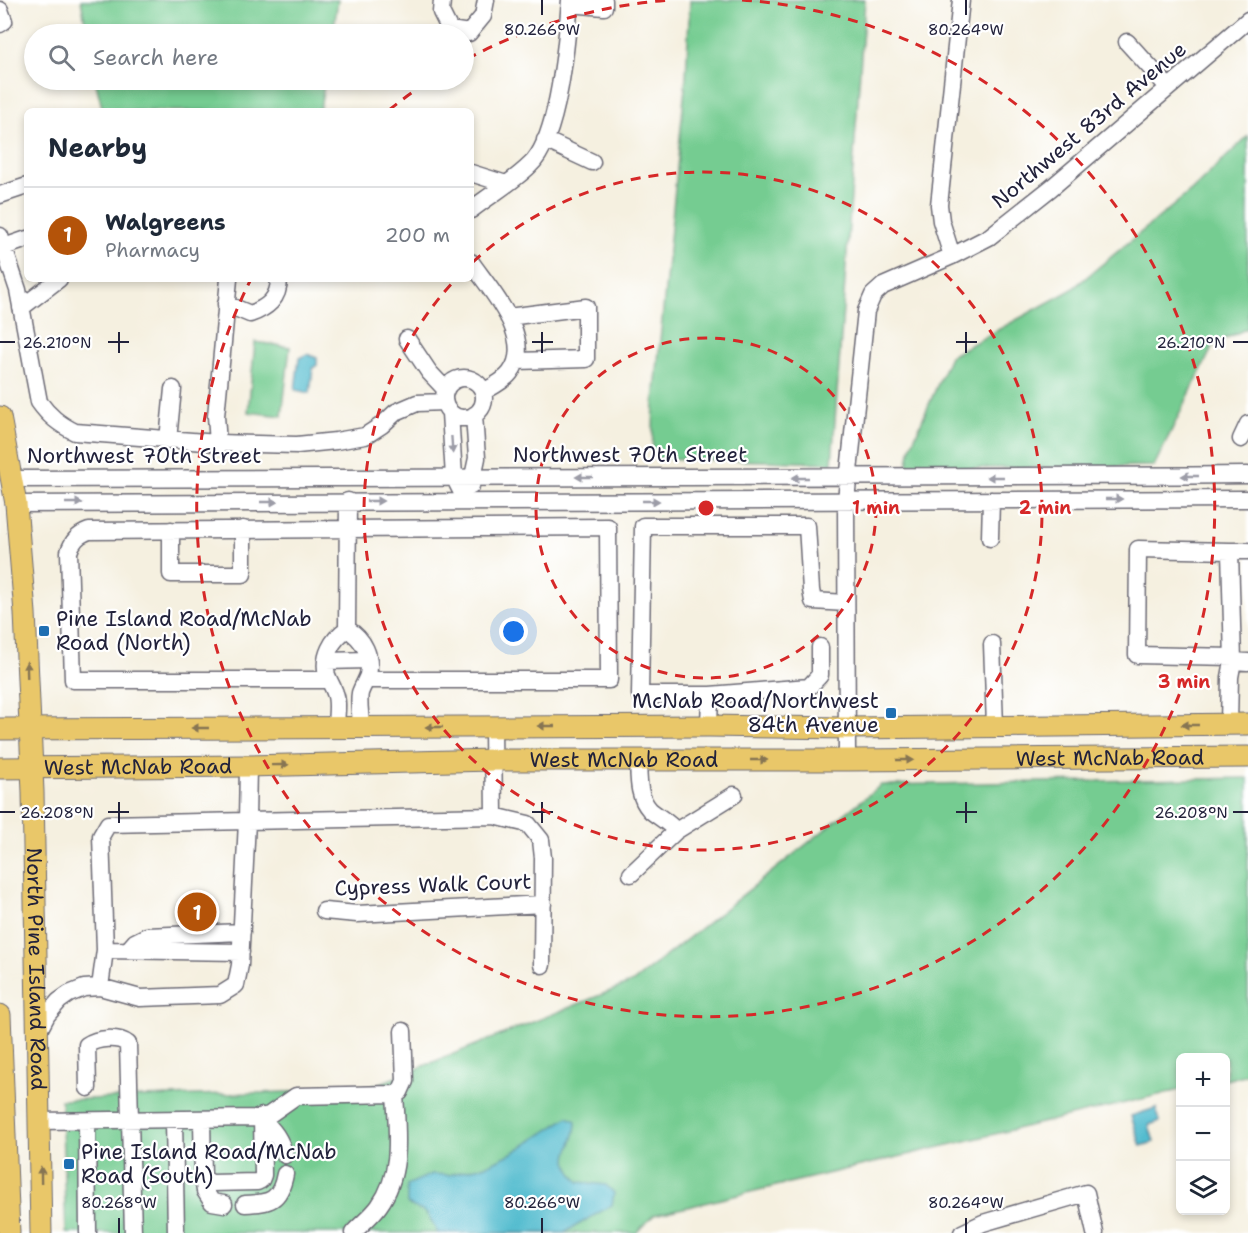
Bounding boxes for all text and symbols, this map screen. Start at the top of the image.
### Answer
text: 80.266°W [504,20,580,40]
text: 80.264°W [928,20,1004,40]
search box [24,24,474,90]
street label: Northwest 83rd Avenue [986,35,1192,215]
icon: search [45,41,78,74]
text: Search here [93,43,219,72]
text: Nearby [48,130,147,165]
text: Walgreens [105,208,226,237]
text: 1 [63,222,72,248]
text: 200 m [385,222,450,248]
text: Pharmacy [105,237,200,263]
text: 26.210°N [23,333,91,353]
text: 26.210°N [1157,333,1225,353]
one-way arrow [448,435,457,454]
street label: Northwest 70th Street [513,441,747,469]
street label: Northwest 70th Street [27,442,261,470]
one-way arrow [1180,471,1199,481]
one-way arrow [574,472,593,482]
one-way arrow [985,472,1004,482]
one-way arrow [790,473,809,483]
one-way arrow [1105,494,1124,504]
one-way arrow [365,496,384,506]
one-way arrow [641,496,660,506]
text: 1 min [852,496,900,520]
text: 2 min [1019,496,1071,520]
one-way arrow [260,497,279,506]
one-way arrow [65,498,84,508]
centre of rings [696,498,716,518]
place label: Pine Island Road/McNab Road (North) [56,605,312,657]
your location [499,617,528,646]
marker: Pine Island Road/McNab Road (North) [37,624,51,638]
one-way arrow [23,661,32,680]
text: 3 min [1158,670,1210,694]
place label: McNab Road/Northwest 84th Avenue [632,687,879,739]
marker: McNab Road/Northwest 84th Avenue [884,706,898,720]
one-way arrow [1180,720,1199,730]
one-way arrow [537,721,556,731]
one-way arrow [425,722,444,732]
one-way arrow [191,723,210,733]
street label: West McNab Road [1015,743,1204,773]
street label: West McNab Road [530,746,718,774]
street label: West McNab Road [44,752,232,782]
one-way arrow [750,755,769,765]
one-way arrow [896,755,915,765]
one-way arrow [270,761,289,770]
text: 26.208°N [20,803,94,823]
text: 26.208°N [1154,803,1228,823]
street label: North Pine Island Road [20,847,52,1091]
street label: Cypress Walk Court [334,868,532,902]
pin: 1 [178,890,216,934]
map controls [1176,1053,1230,1215]
button: + [1176,1053,1230,1107]
button: − [1176,1107,1230,1161]
place label: Pine Island Road/McNab Road (South) [81,1138,337,1190]
marker: Pine Island Road/McNab Road (South) [62,1157,76,1171]
button: layers [1176,1161,1230,1215]
one-way arrow [36,1165,45,1184]
text: 80.268°W [81,1193,157,1213]
text: 80.266°W [504,1193,580,1213]
text: 80.264°W [928,1193,1004,1213]

